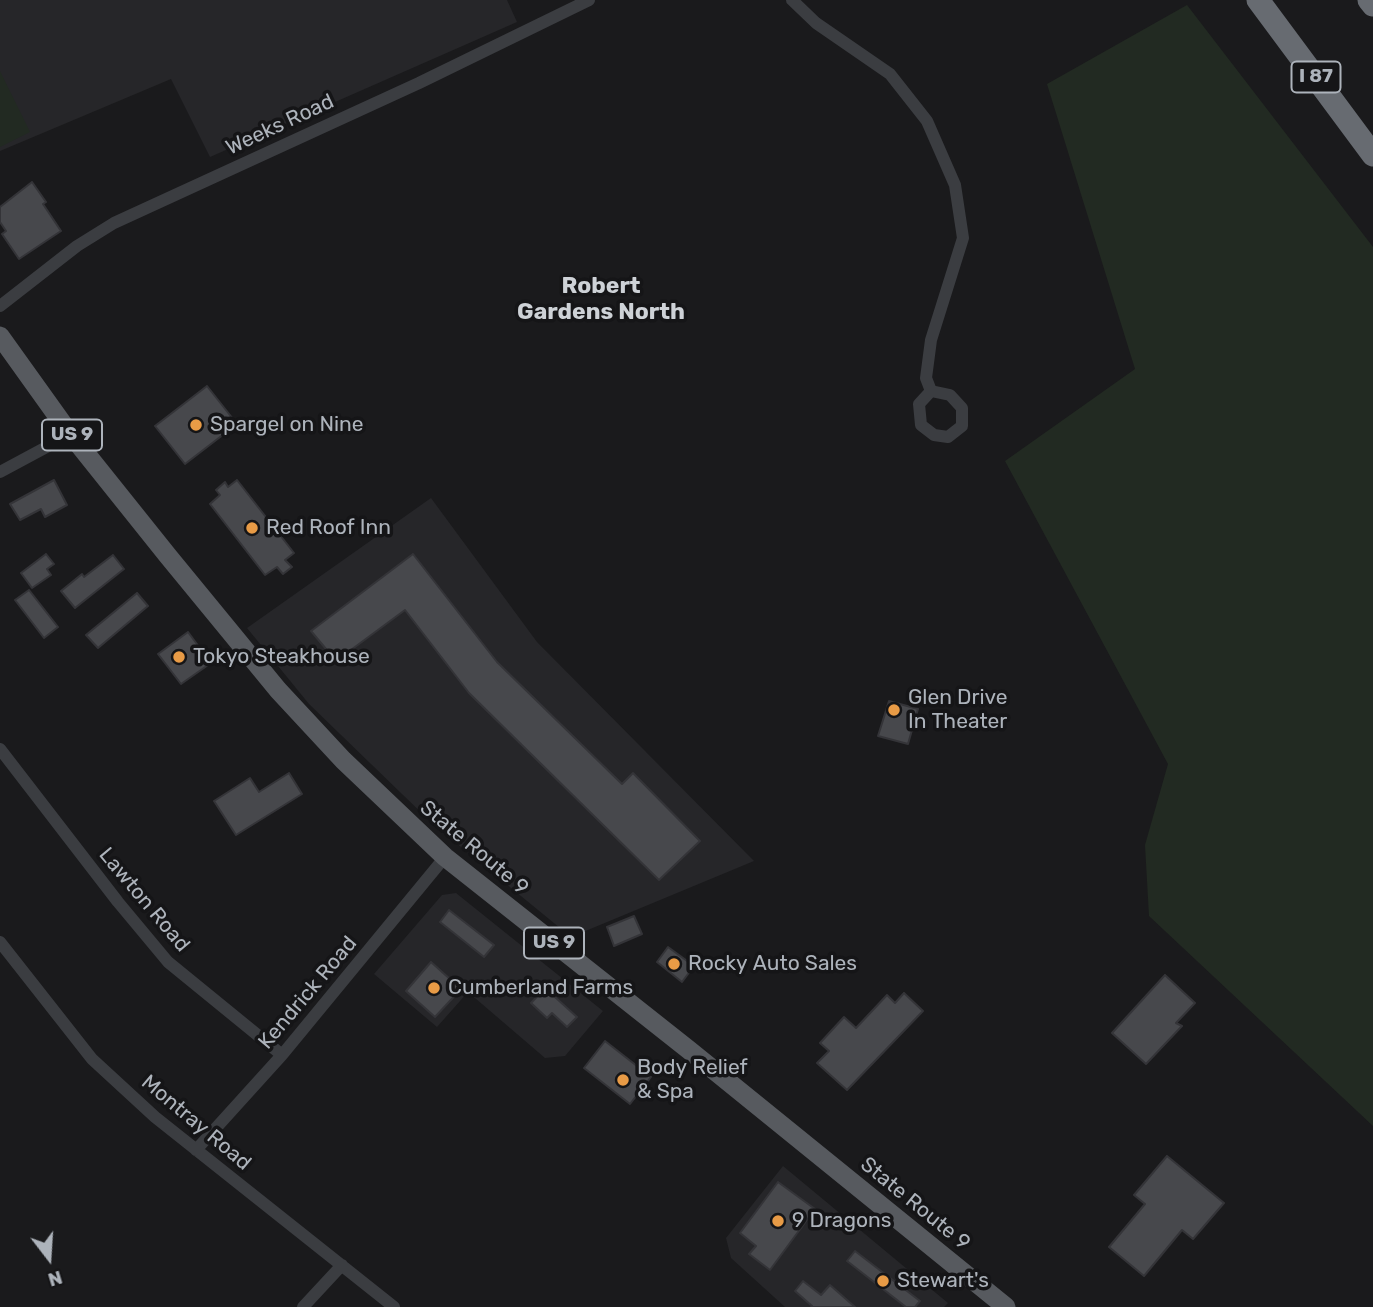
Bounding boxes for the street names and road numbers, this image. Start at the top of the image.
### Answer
road number: I 87 [1292,61,1340,92]
street label: Weeks Road [222,89,338,161]
road number: US 9 [42,420,102,450]
street label: State Route 9 [415,795,533,901]
street label: Lawton Road [93,843,195,957]
road number: US 9 [524,928,584,959]
street label: Kendrick Road [254,932,362,1054]
street label: Montray Road [136,1070,256,1176]
street label: State Route 9 [855,1152,975,1256]

